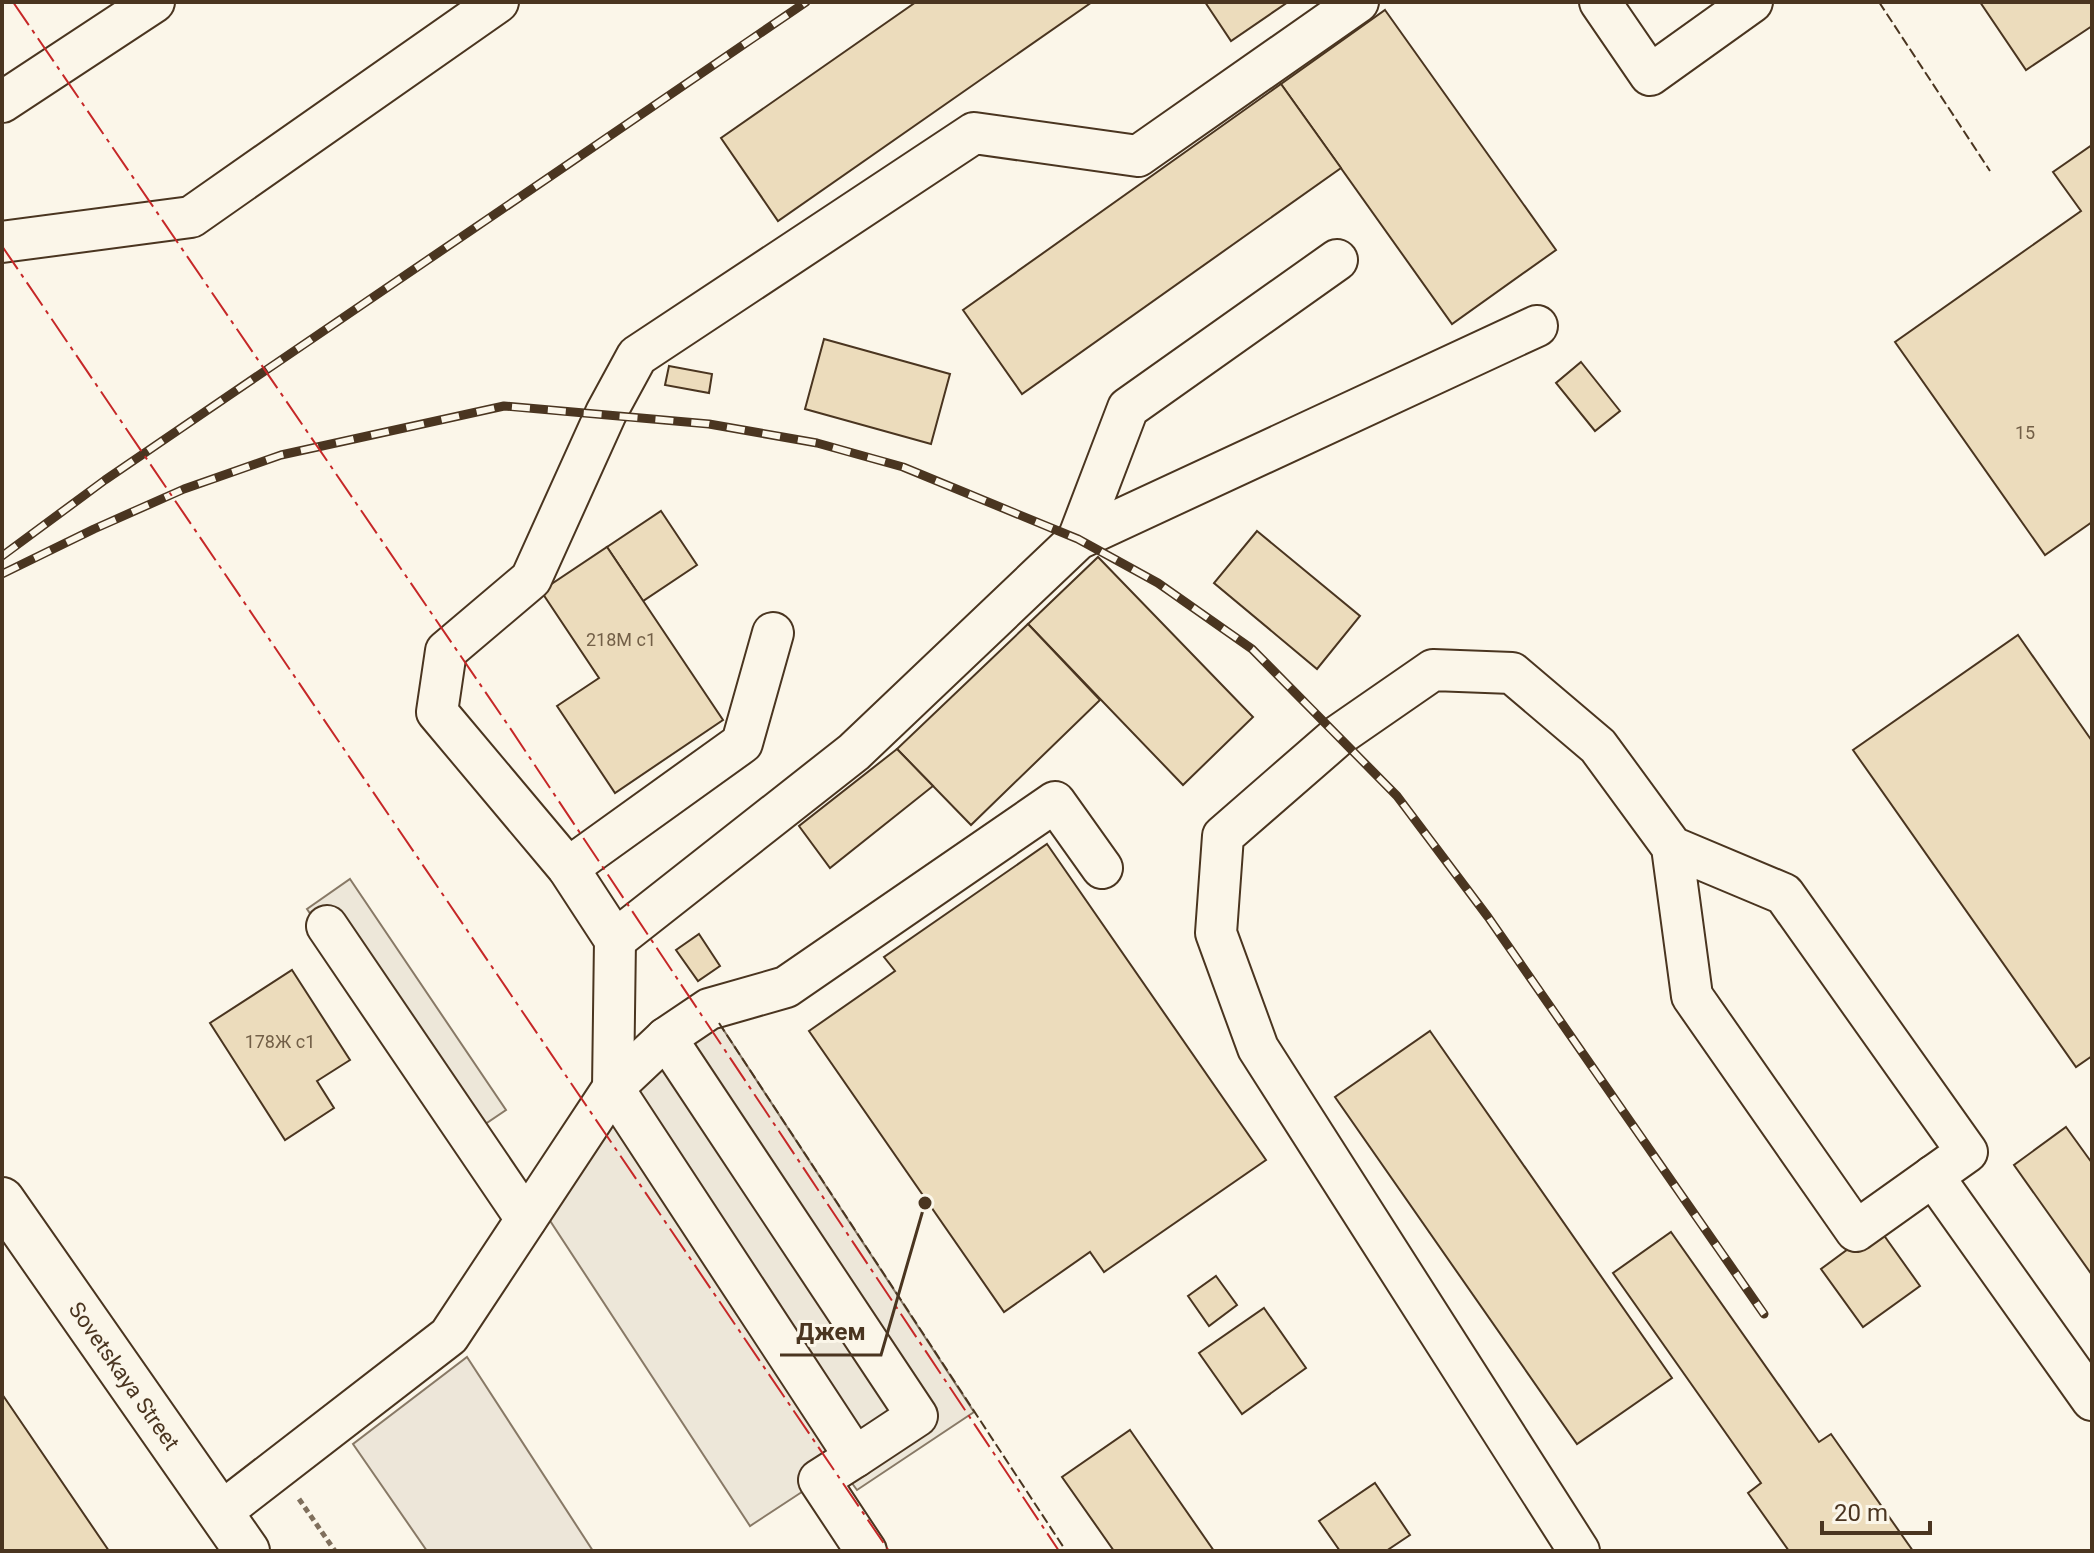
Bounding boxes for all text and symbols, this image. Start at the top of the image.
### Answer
house number: 15 [2015,422,2035,443]
house number: 218М с1 [586,629,656,650]
house number: 178Ж с1 [245,1031,315,1052]
street label: Sovetskaya Street [64,1297,184,1455]
callout: Джем [780,1307,881,1355]
text: Джем [796,1318,866,1346]
scale bar [1822,1485,1930,1535]
text: 20 m [1834,1499,1888,1527]

